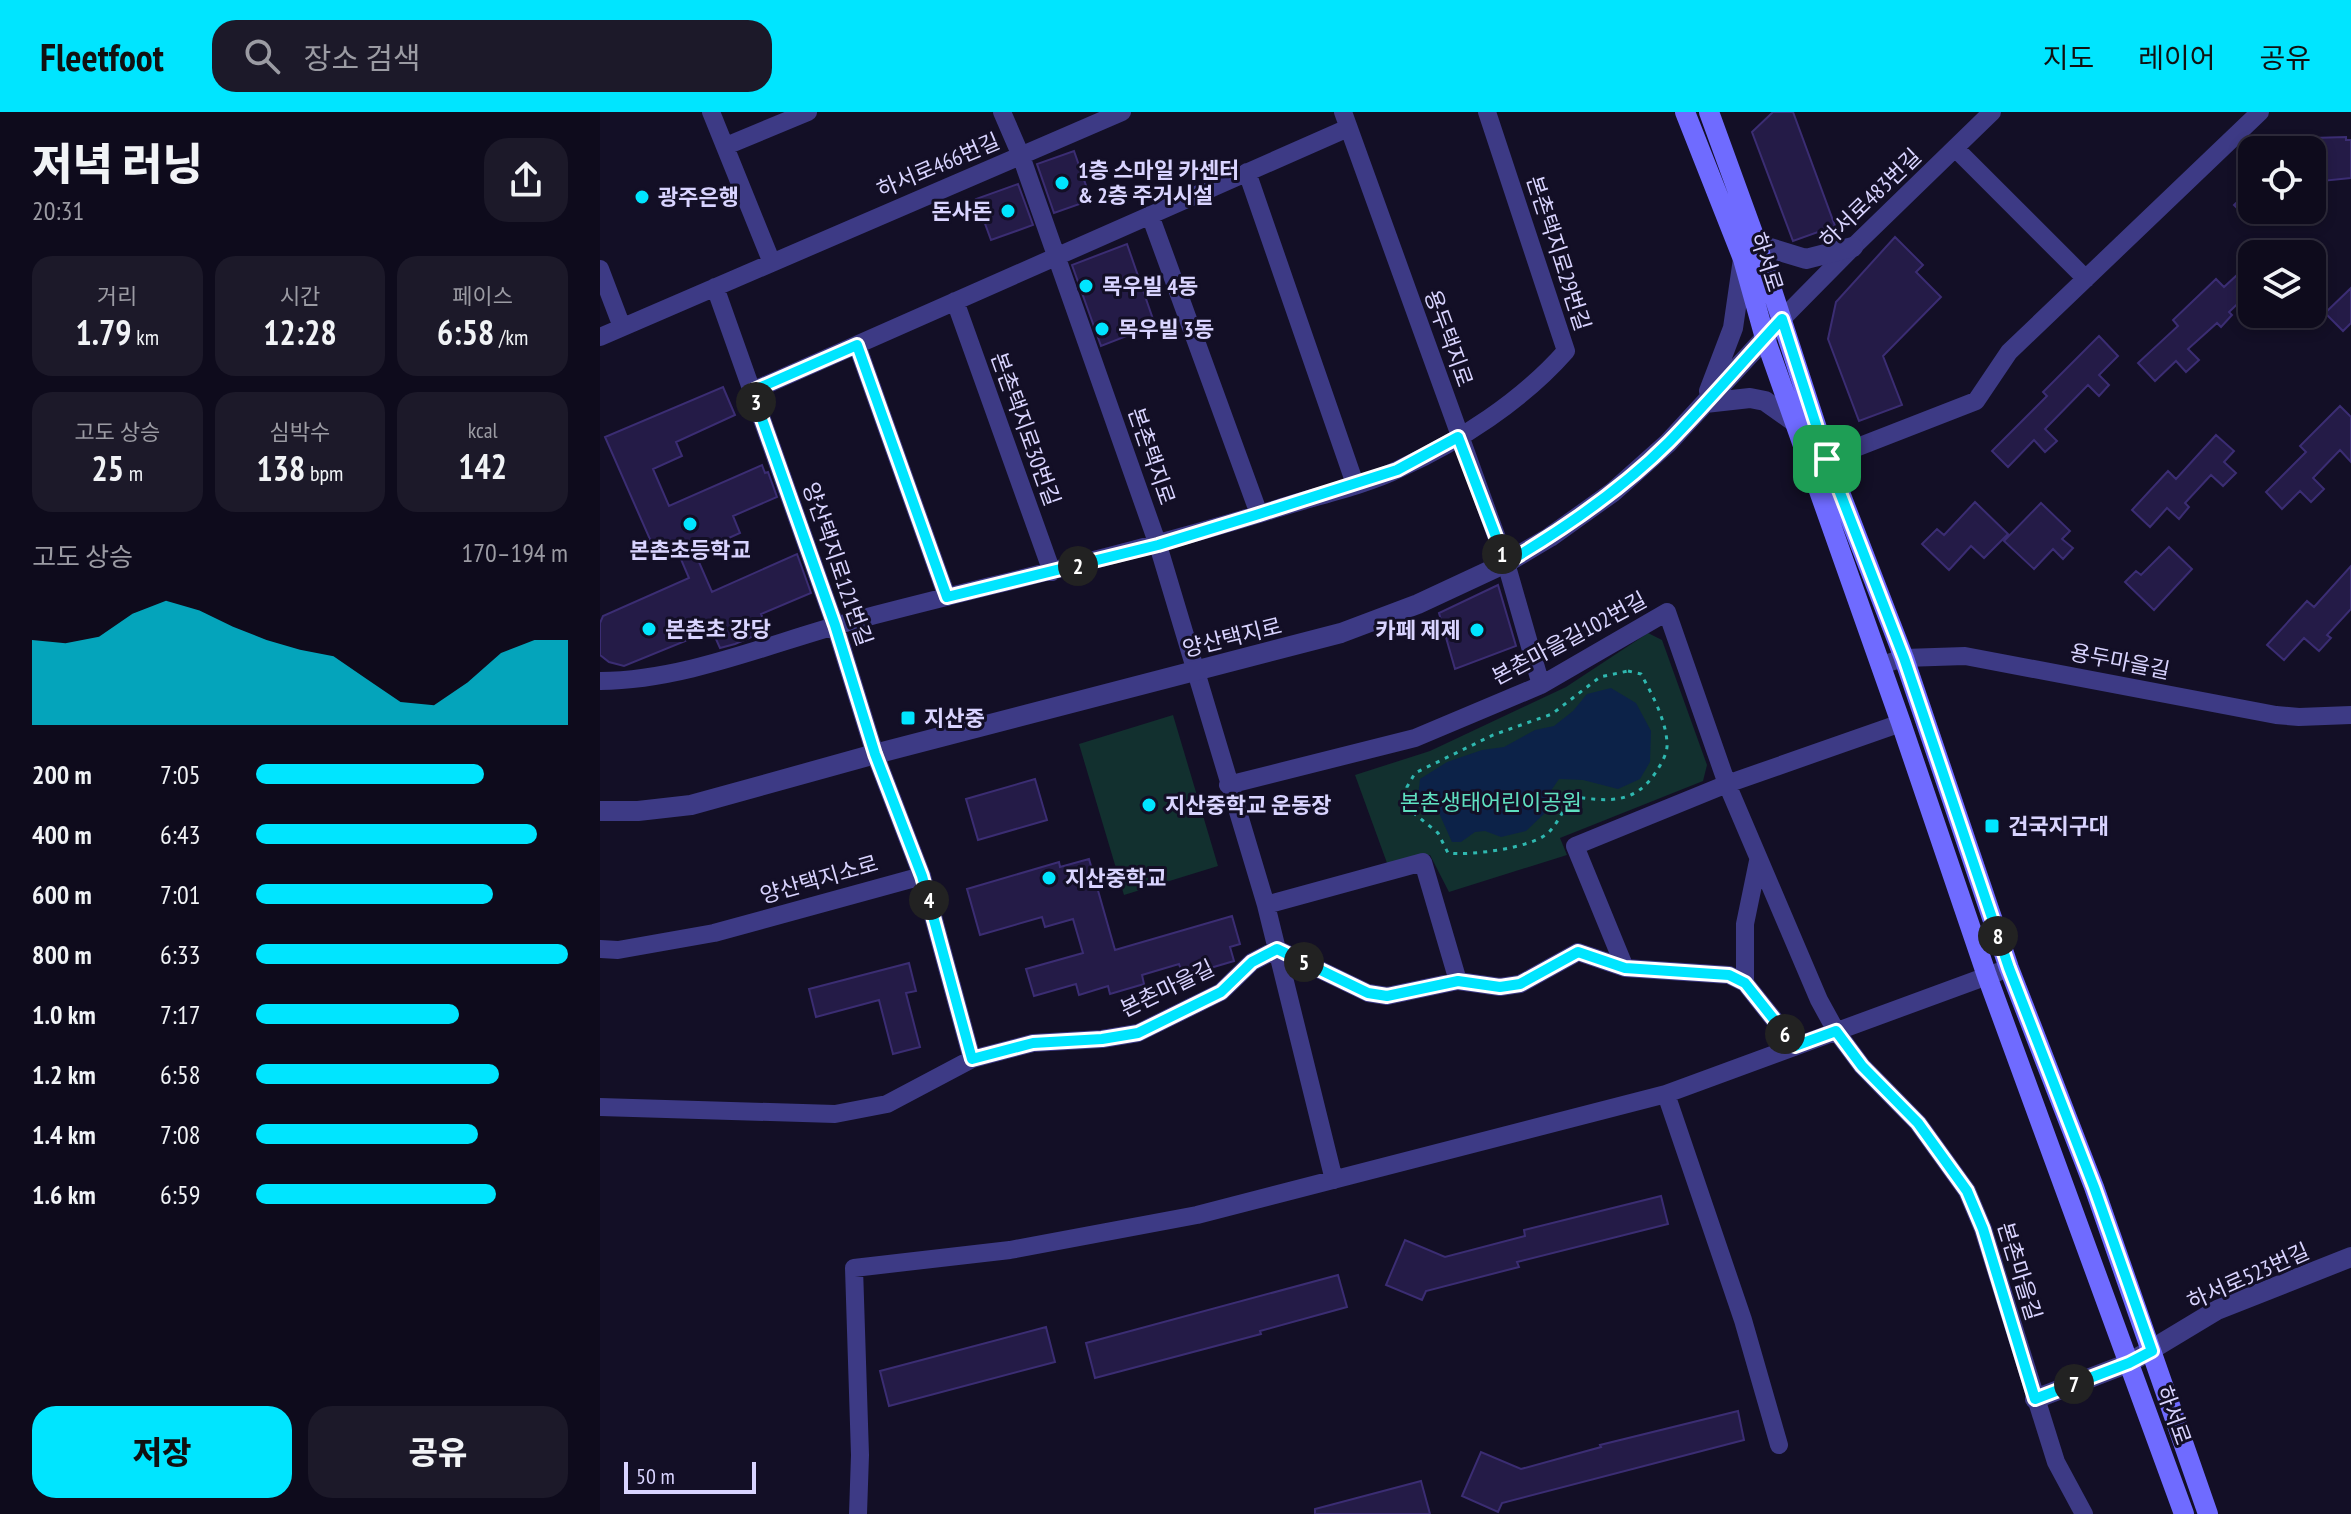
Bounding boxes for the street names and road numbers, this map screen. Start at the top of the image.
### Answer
street label: 하서로466번길 [872,127,1004,203]
street label: 하서로483번길 [1813,142,1927,254]
street label: 본촌택지로29번길 [1521,172,1597,334]
street label: 하서로 [1744,229,1790,295]
street label: 용두택지로 [1419,286,1479,390]
street label: 본촌택지로30번길 [985,348,1067,510]
street label: 본촌택지로 [1122,404,1182,508]
street label: 양산택지로121번길 [797,478,879,650]
street label: 본촌마을길102번길 [1487,585,1651,691]
street label: 양산택지로 [1180,611,1284,663]
street label: 용두마을길 [2068,638,2172,684]
street label: 양산택지소로 [757,849,881,909]
street label: 본촌마을길 [1115,953,1219,1023]
street label: 본촌마을길 [1992,1219,2048,1323]
street label: 하서로523번길 [2183,1237,2313,1315]
street label: 하서로 [2150,1382,2198,1448]

